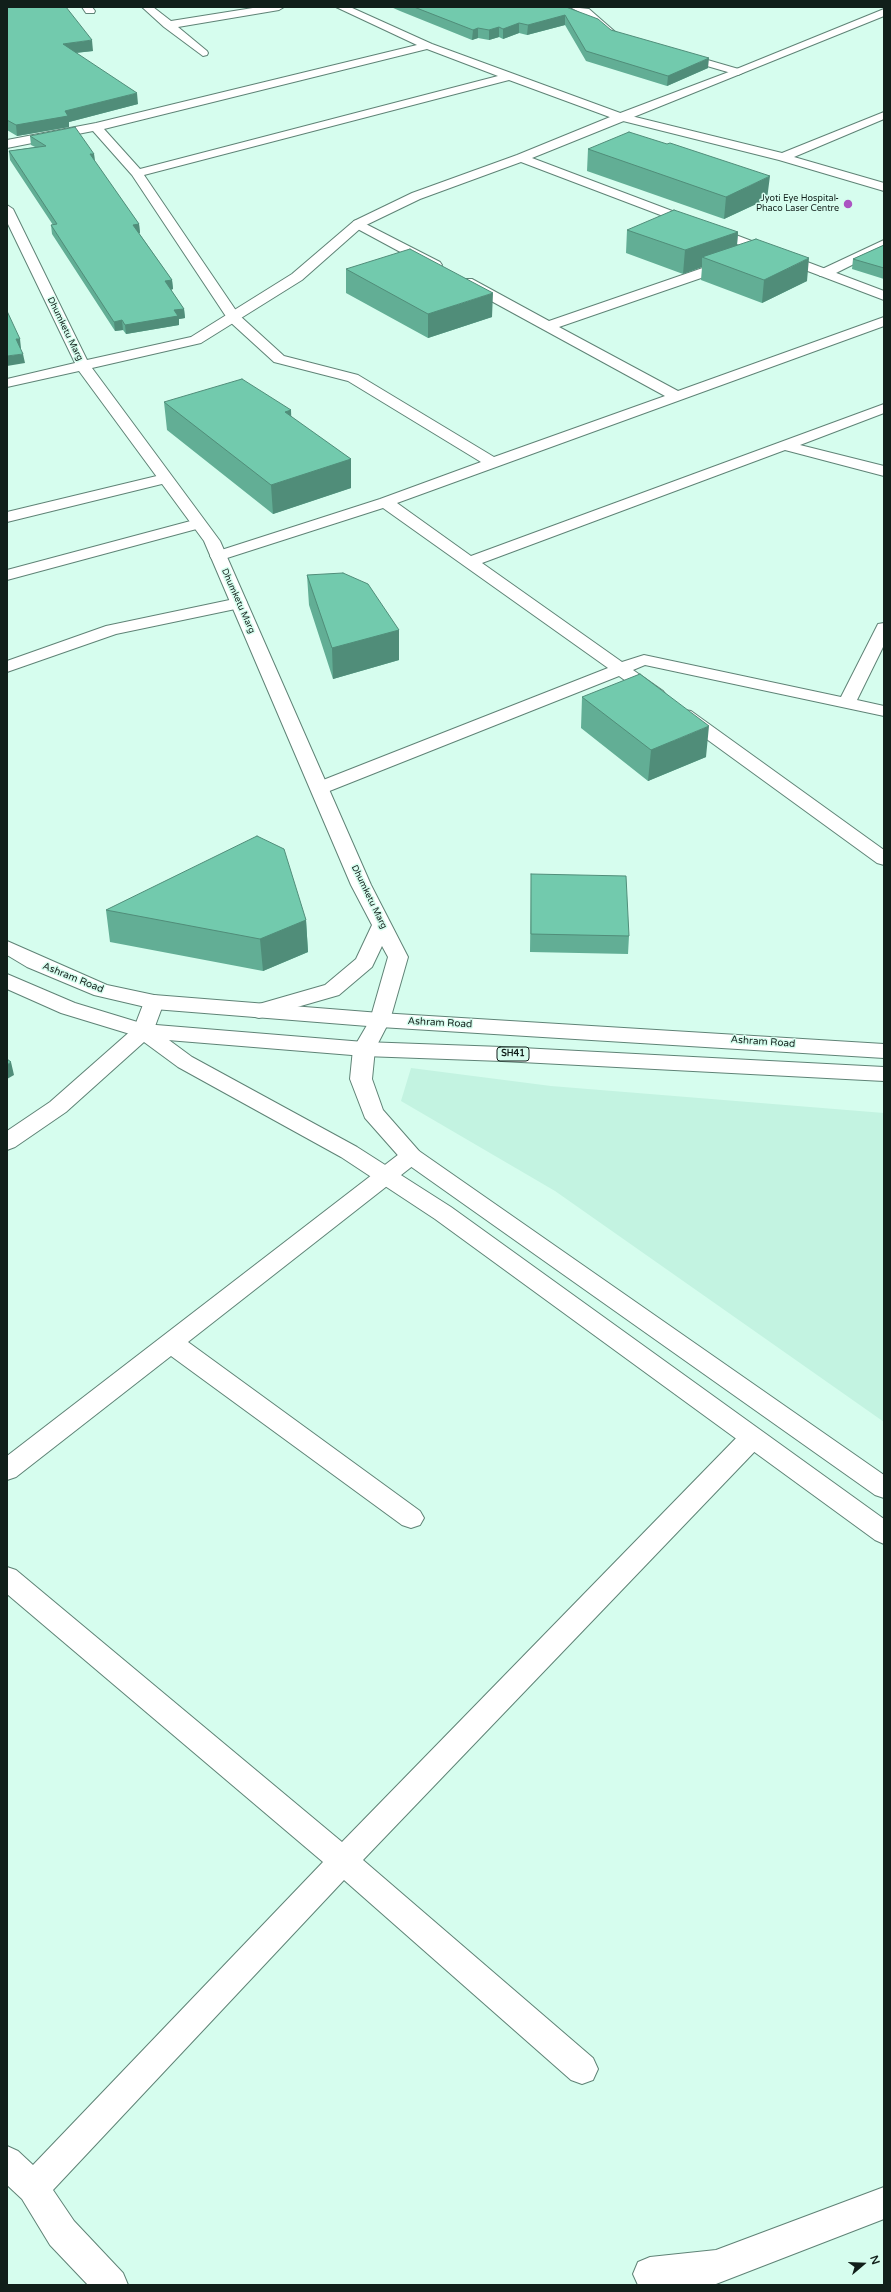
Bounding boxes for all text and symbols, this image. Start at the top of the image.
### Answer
place label: Jyoti Eye Hospital- Phaco Laser Centre [756,194,839,215]
marker: Jyoti Eye Hospital- Phaco Laser Centre [842,198,854,210]
street label: Dhumketu Marg [45,295,85,363]
street label: Dhumketu Marg [219,567,257,635]
street label: Dhumketu Marg [349,863,389,931]
street label: Ashram Road [41,960,105,996]
street label: Ashram Road [407,1015,473,1031]
street label: Ashram Road [730,1034,796,1050]
road number: SH41 [497,1047,529,1061]
north arrow [843,2244,883,2284]
text: N [867,2254,882,2266]

